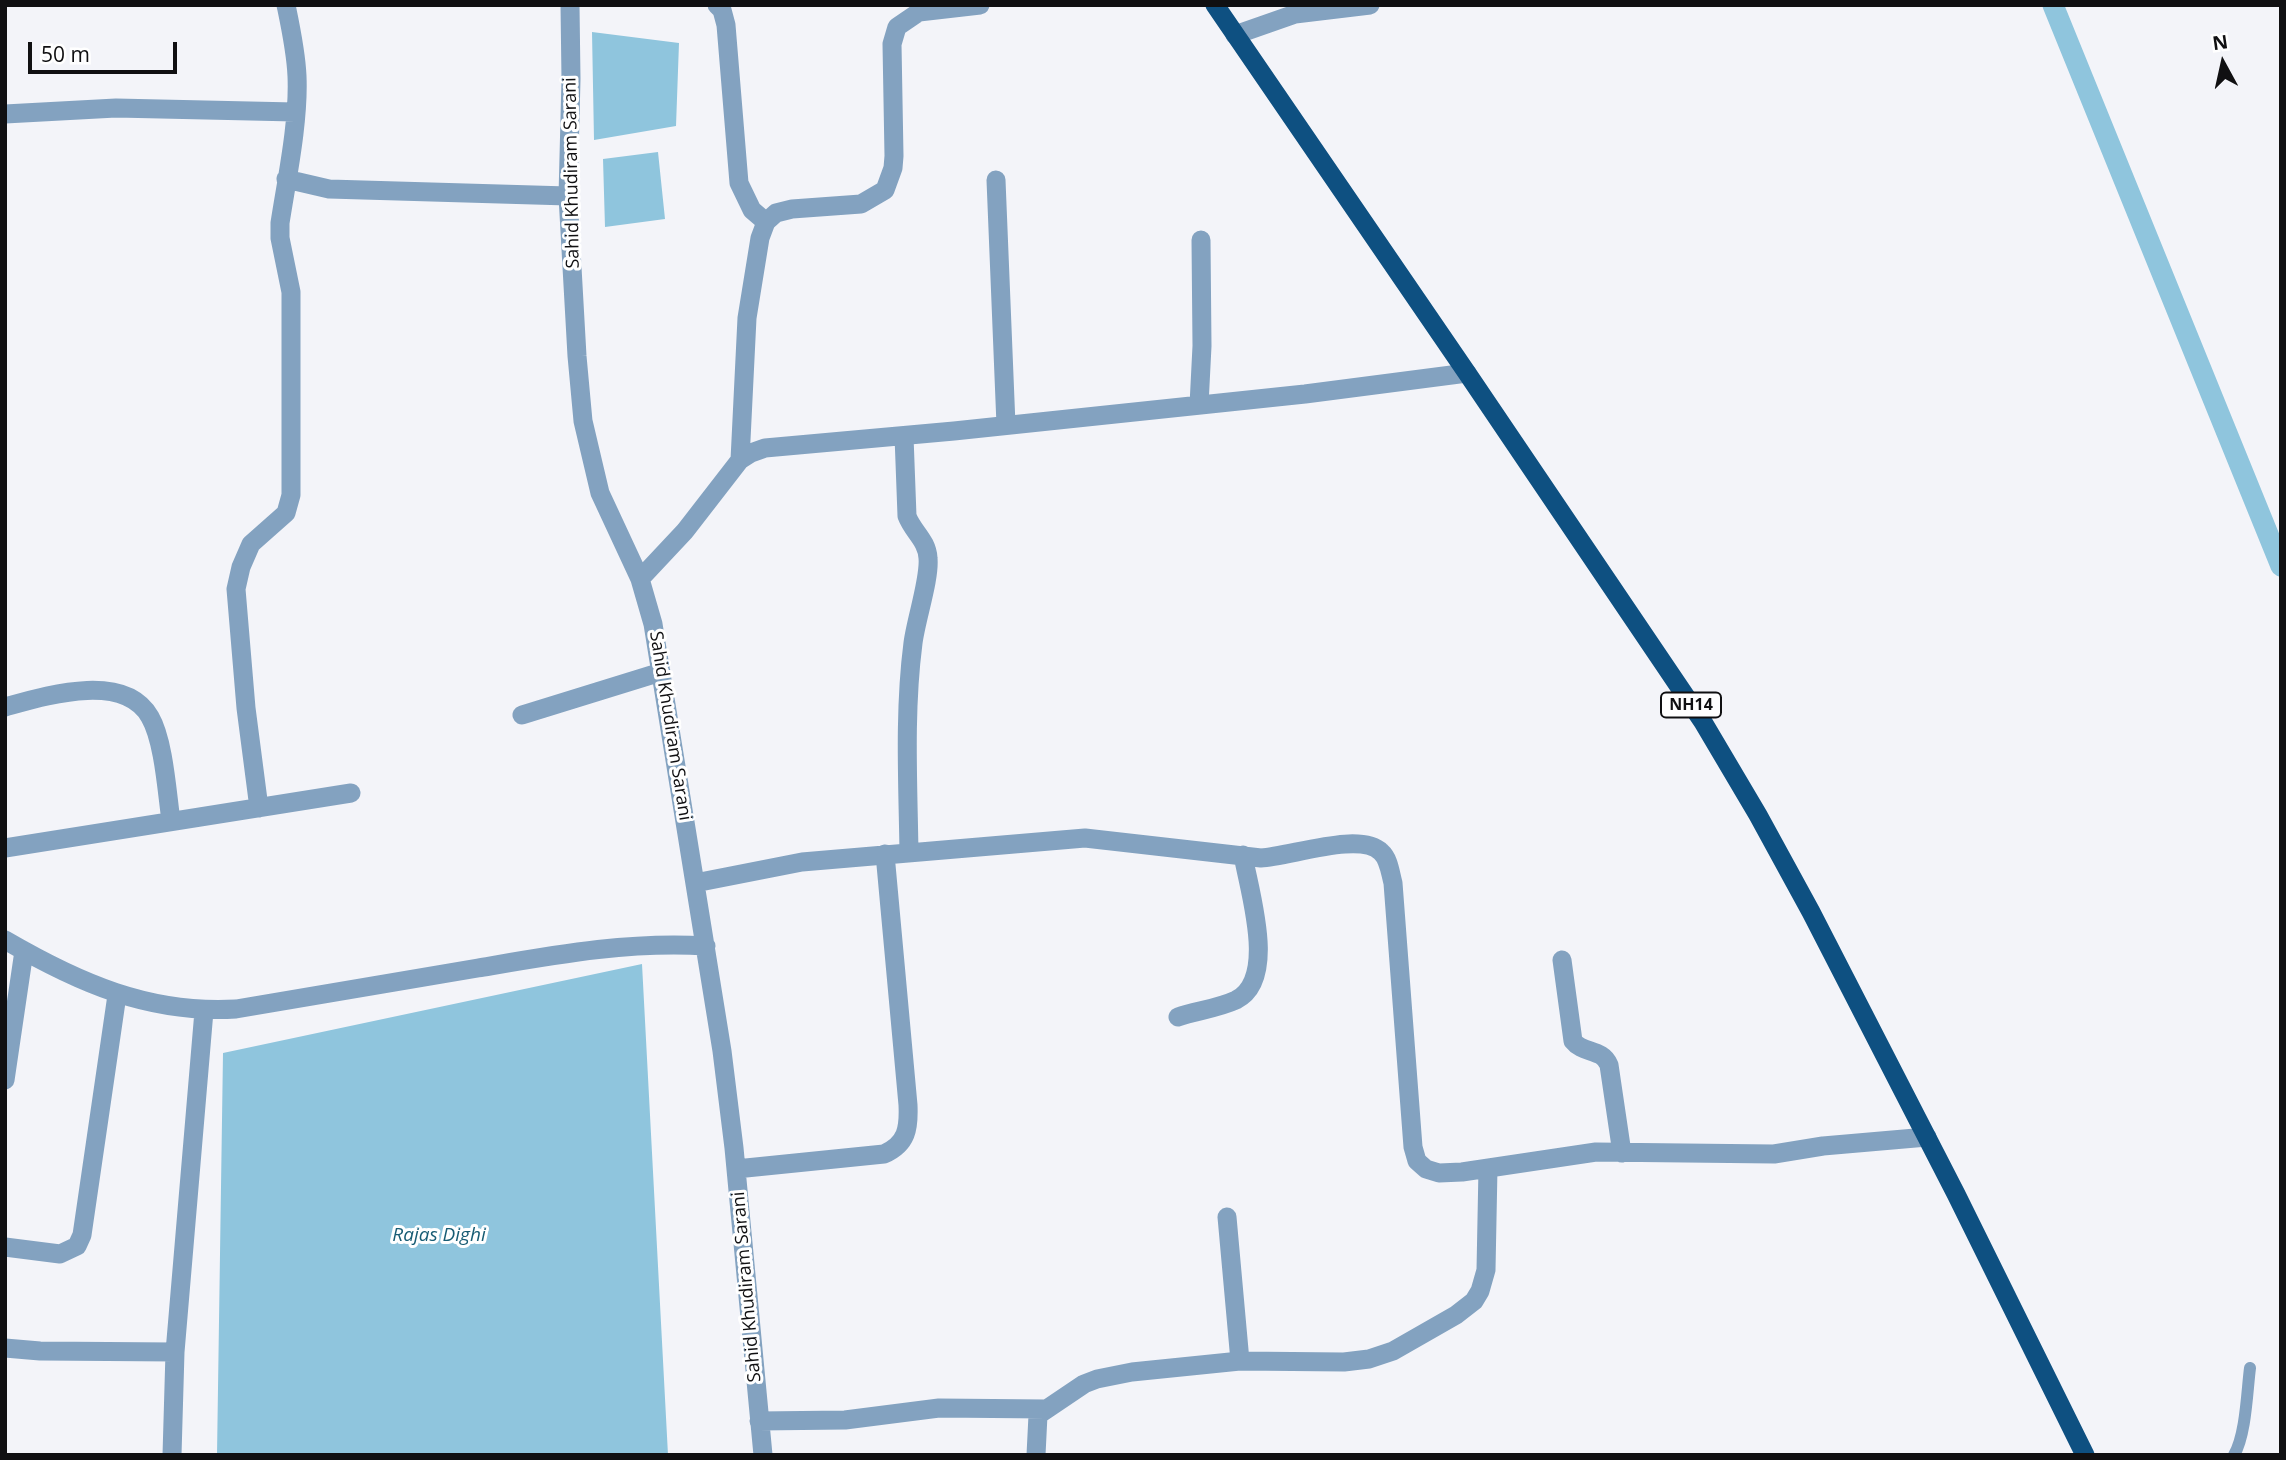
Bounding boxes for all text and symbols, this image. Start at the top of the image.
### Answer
scale bar [32,28,180,72]
north arrow [2188,28,2258,98]
text: N [2211,28,2230,56]
text: 50 m [41,40,90,68]
street label: Sahid Khudiram Sarani [560,77,584,269]
street label: Sahid Khudiram Sarani [644,630,696,822]
road number: NH14 [1661,692,1721,718]
street label: Sahid Khudiram Sarani [728,1191,766,1383]
water label: Rajas Dighi [392,1225,486,1247]

